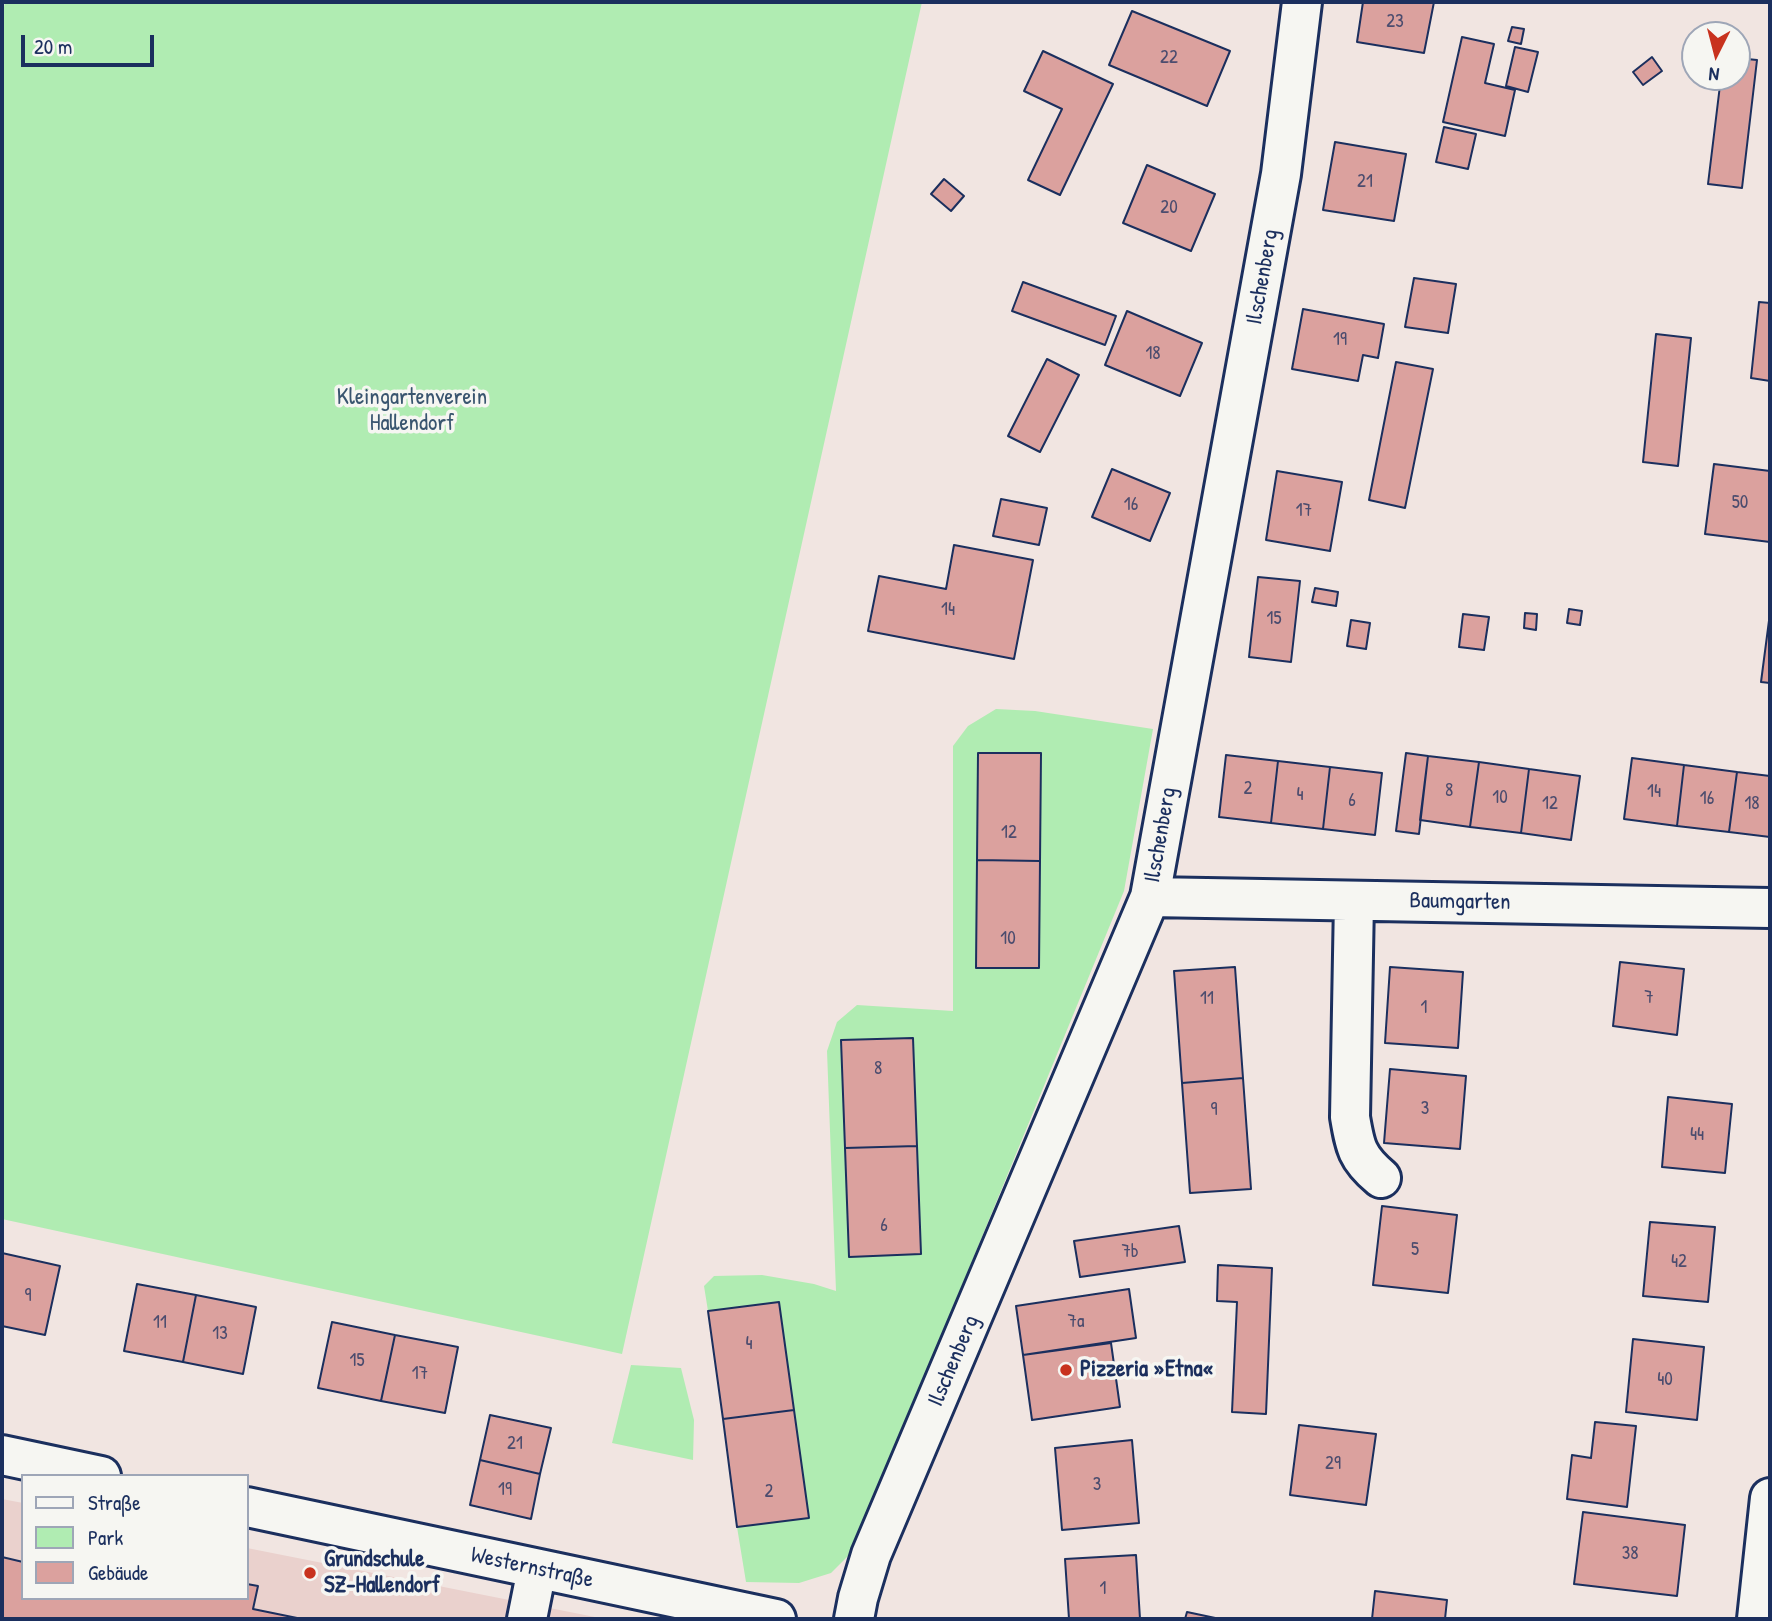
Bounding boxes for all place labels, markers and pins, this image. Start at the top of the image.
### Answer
place label: Pizzeria »Etna« [1080,1356,1214,1384]
marker: Pizzeria »Etna« [1058,1362,1074,1378]
place label: Grundschule SZ-Hallendorf [324,1546,440,1600]
marker: Grundschule SZ-Hallendorf [302,1565,318,1581]

